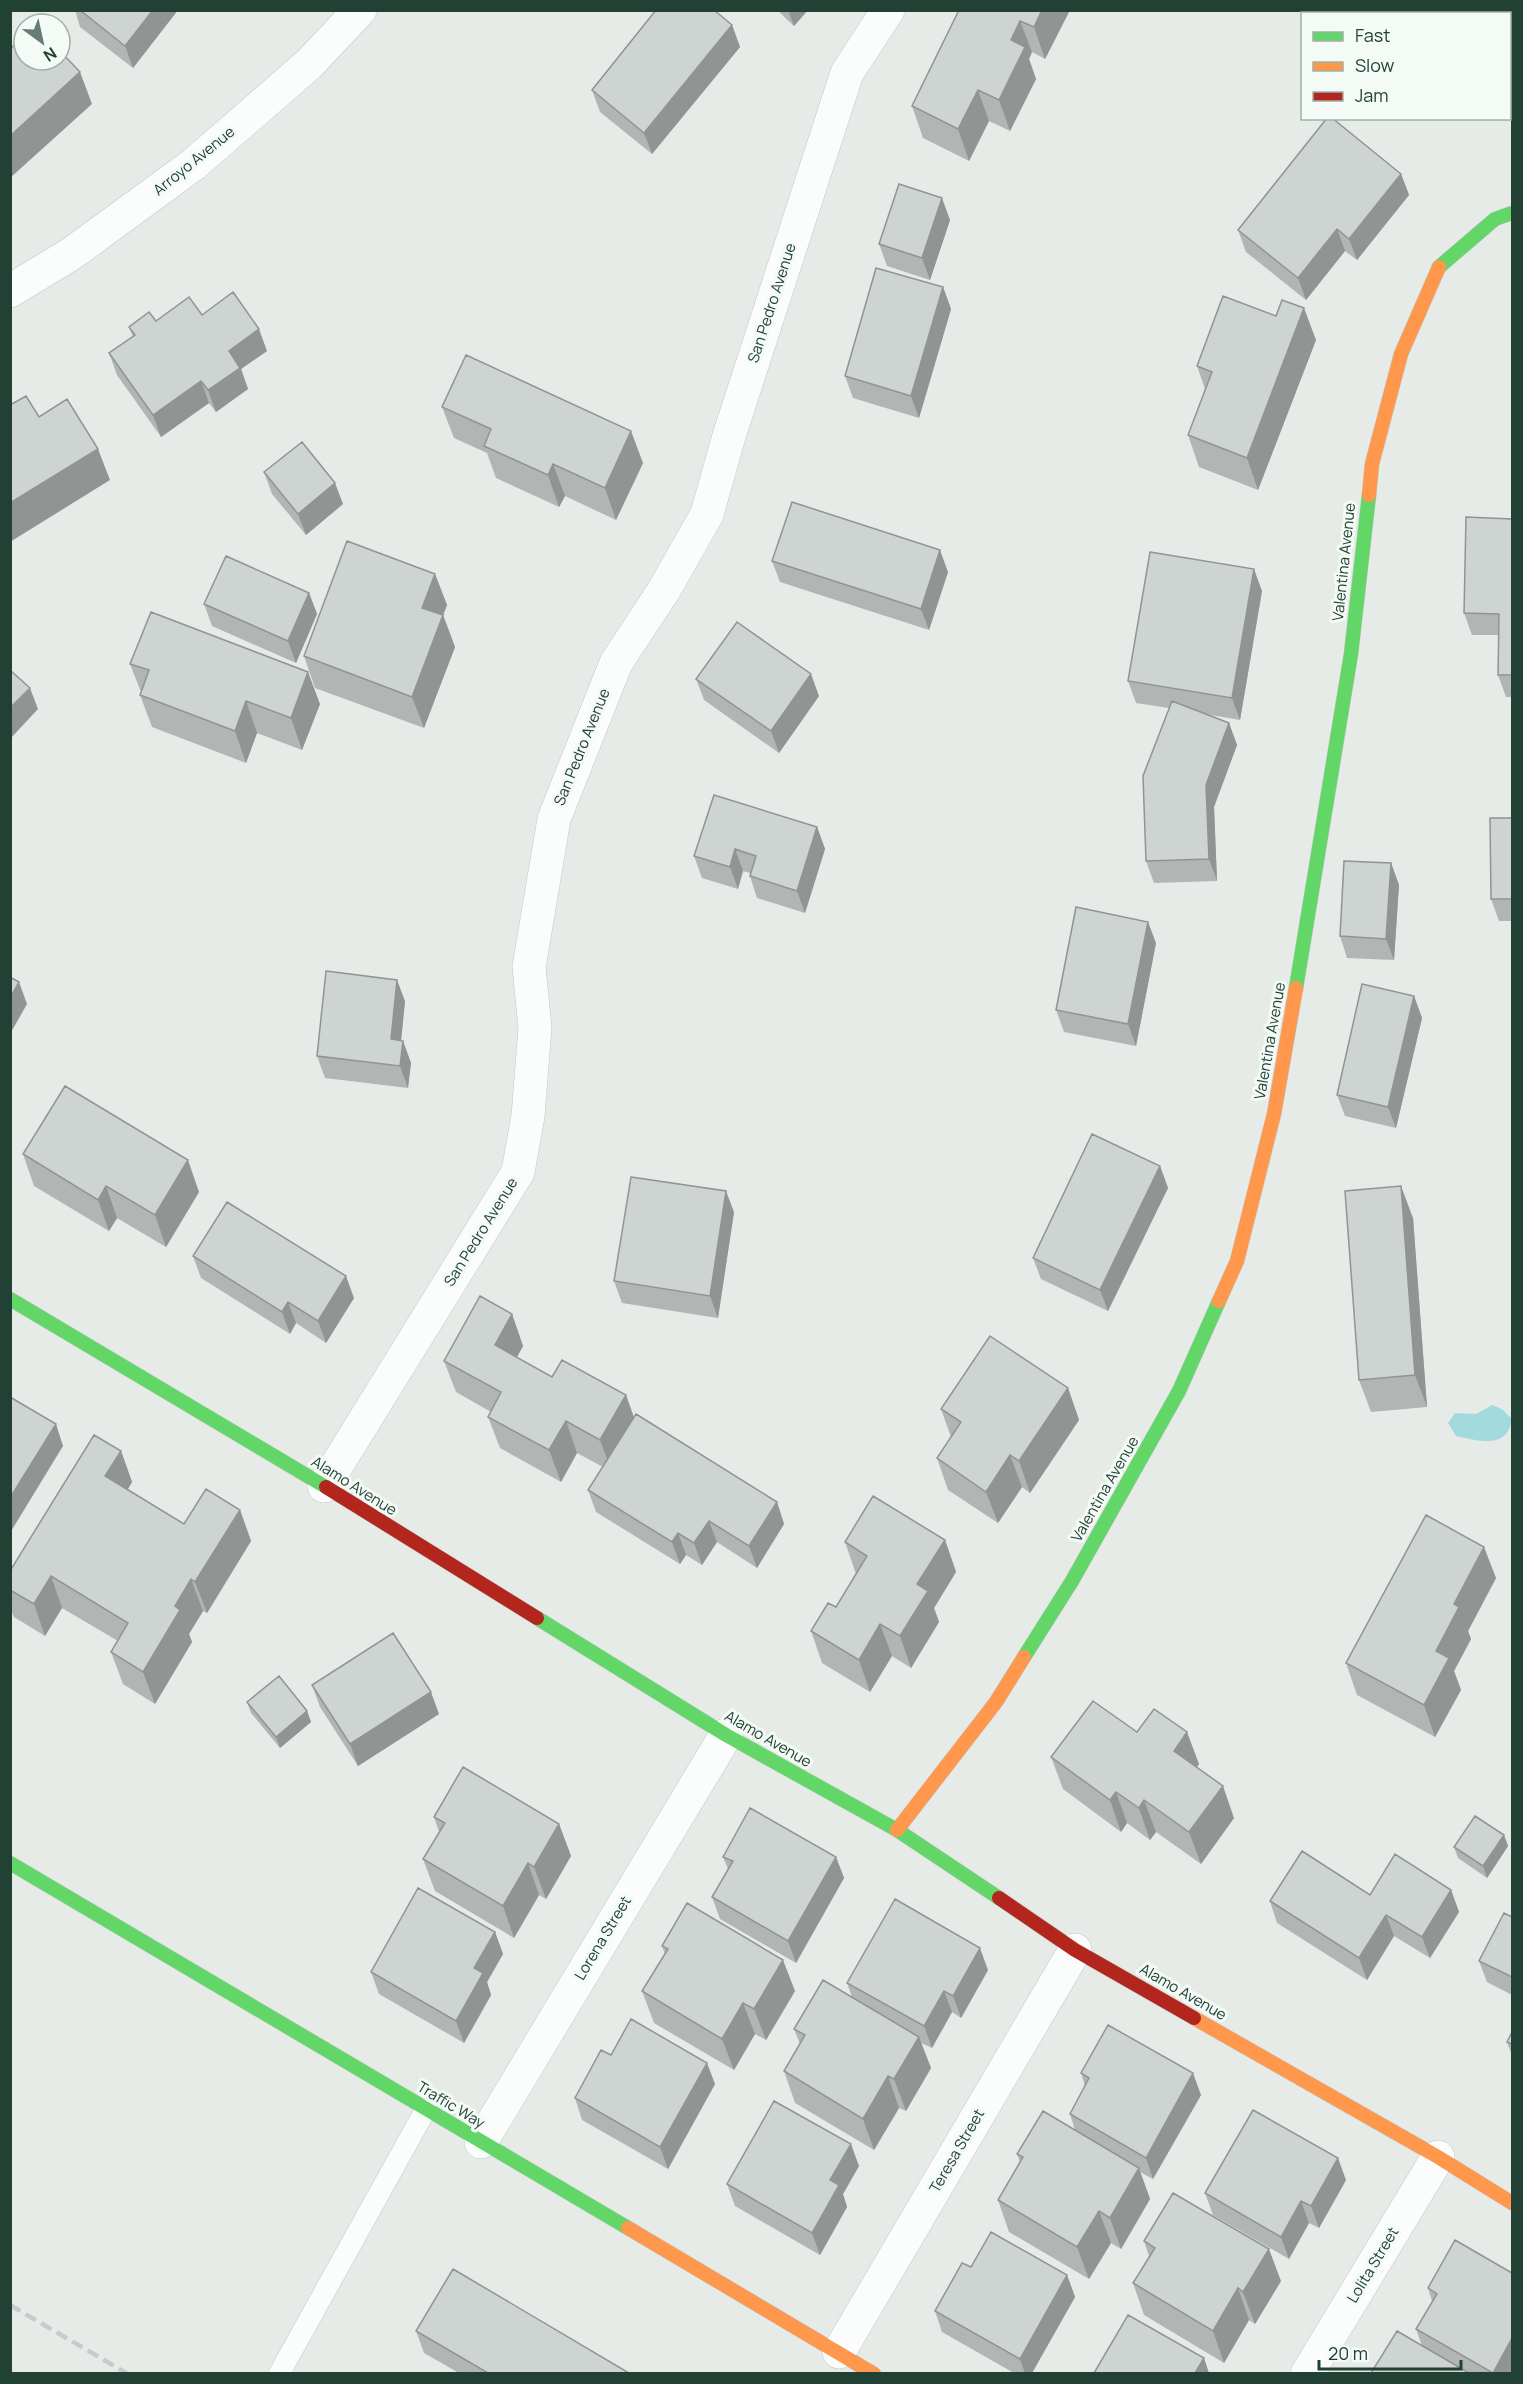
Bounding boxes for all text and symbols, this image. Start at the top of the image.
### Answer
north arrow [12,12,72,72]
legend [1301,12,1511,120]
text: Fast [1355,23,1390,47]
text: N [39,42,61,67]
text: Slow [1355,53,1395,77]
text: Jam [1355,83,1389,107]
street label: Arroyo Avenue [148,121,239,200]
street label: San Pedro Avenue [742,240,801,365]
street label: Valentina Avenue [1327,502,1360,622]
street label: San Pedro Avenue [548,685,615,809]
street label: Valentina Avenue [1249,980,1290,1101]
street label: San Pedro Avenue [439,1173,523,1290]
street label: Valentina Avenue [1066,1432,1143,1545]
street label: Alamo Avenue [307,1451,401,1520]
street label: Alamo Avenue [721,1705,816,1772]
street label: Lorena Street [569,1892,636,1984]
street label: Alamo Avenue [1136,1958,1231,2025]
street label: Traffic Way [413,2076,489,2133]
street label: Teresa Street [924,2105,989,2197]
street label: Lolita Street [1342,2223,1403,2307]
scale bar [1319,2333,1462,2371]
text: 20 m [1328,2341,1368,2365]

